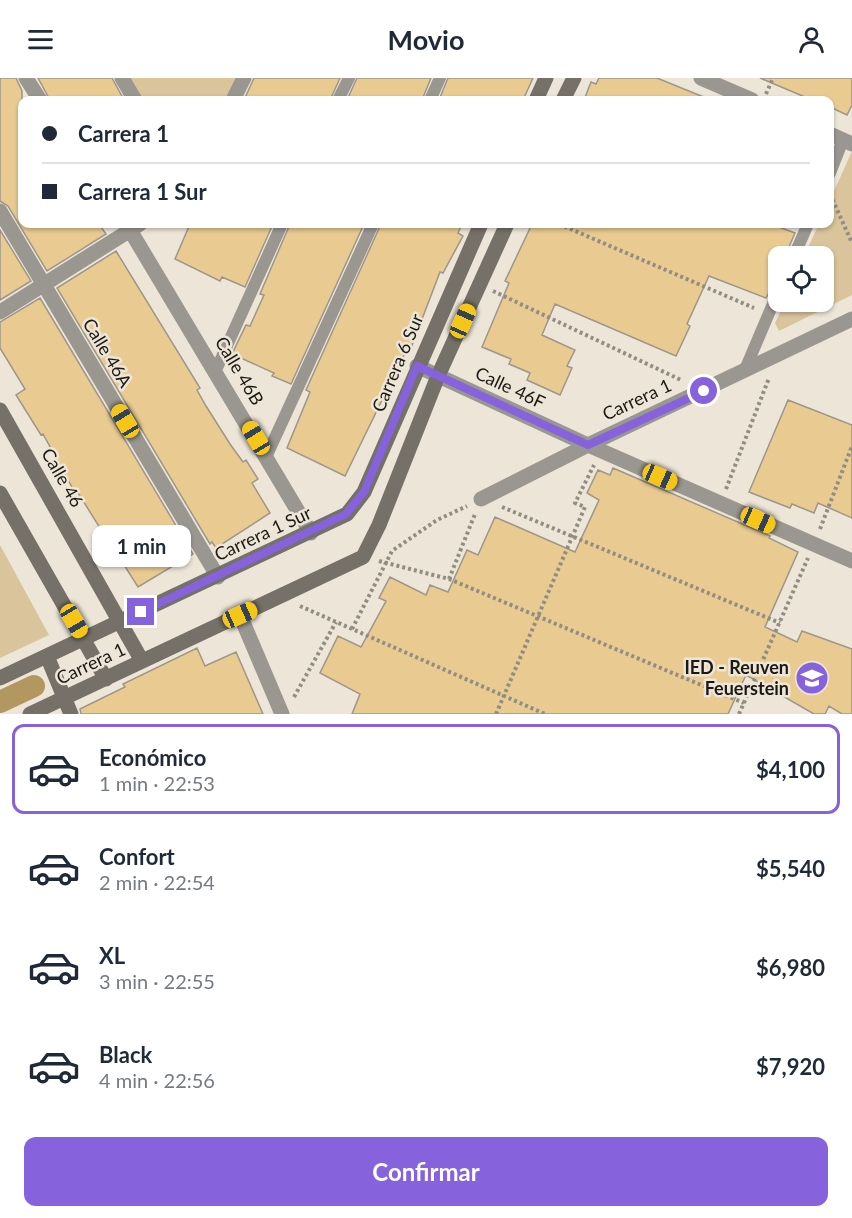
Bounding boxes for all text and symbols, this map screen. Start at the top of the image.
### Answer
icon: menu [24,23,57,56]
text: Movio [388,23,464,56]
icon: person [795,23,828,56]
text: Carrera 1 [78,120,169,147]
text: Carrera 1 Sur [78,178,207,205]
map controls [768,246,834,312]
button: locate [768,246,834,312]
car [447,301,479,341]
street label: Carrera 6 Sur [367,310,428,415]
street label: Calle 46A [79,314,137,392]
street label: Calle 46B [211,332,269,409]
street label: Calle 46F [472,361,549,413]
street label: Carrera 1 [599,374,675,425]
route start [690,377,717,404]
car [108,401,142,441]
car [239,418,273,458]
street label: Calle 46 [37,444,89,511]
car [640,461,680,493]
street label: Carrera 1 Sur [211,501,315,565]
car [738,504,778,536]
callout: 1 min [92,525,190,567]
text: 1 min [117,534,166,558]
route end [127,598,154,625]
car [220,599,260,631]
car [57,601,91,641]
street label: Carrera 1 [53,638,129,689]
place label: IED - Reuven Feuerstein [684,656,789,699]
school or university icon: IED - Reuven Feuerstein [794,660,830,696]
icon: car [27,742,81,796]
text: Económico [99,744,206,771]
text: $4,100 [756,756,825,783]
text: 1 min · 22:53 [99,771,215,795]
icon: car [27,841,81,895]
text: Confort [99,843,175,870]
text: $5,540 [756,855,825,882]
text: 2 min · 22:54 [99,870,215,894]
icon: car [27,940,81,994]
text: XL [99,942,125,969]
text: $6,980 [756,954,825,981]
text: 3 min · 22:55 [99,969,215,993]
icon: car [27,1039,81,1093]
text: Black [99,1041,152,1068]
text: $7,920 [756,1053,825,1080]
text: 4 min · 22:56 [99,1068,215,1092]
button: Confirmar [24,1137,828,1206]

